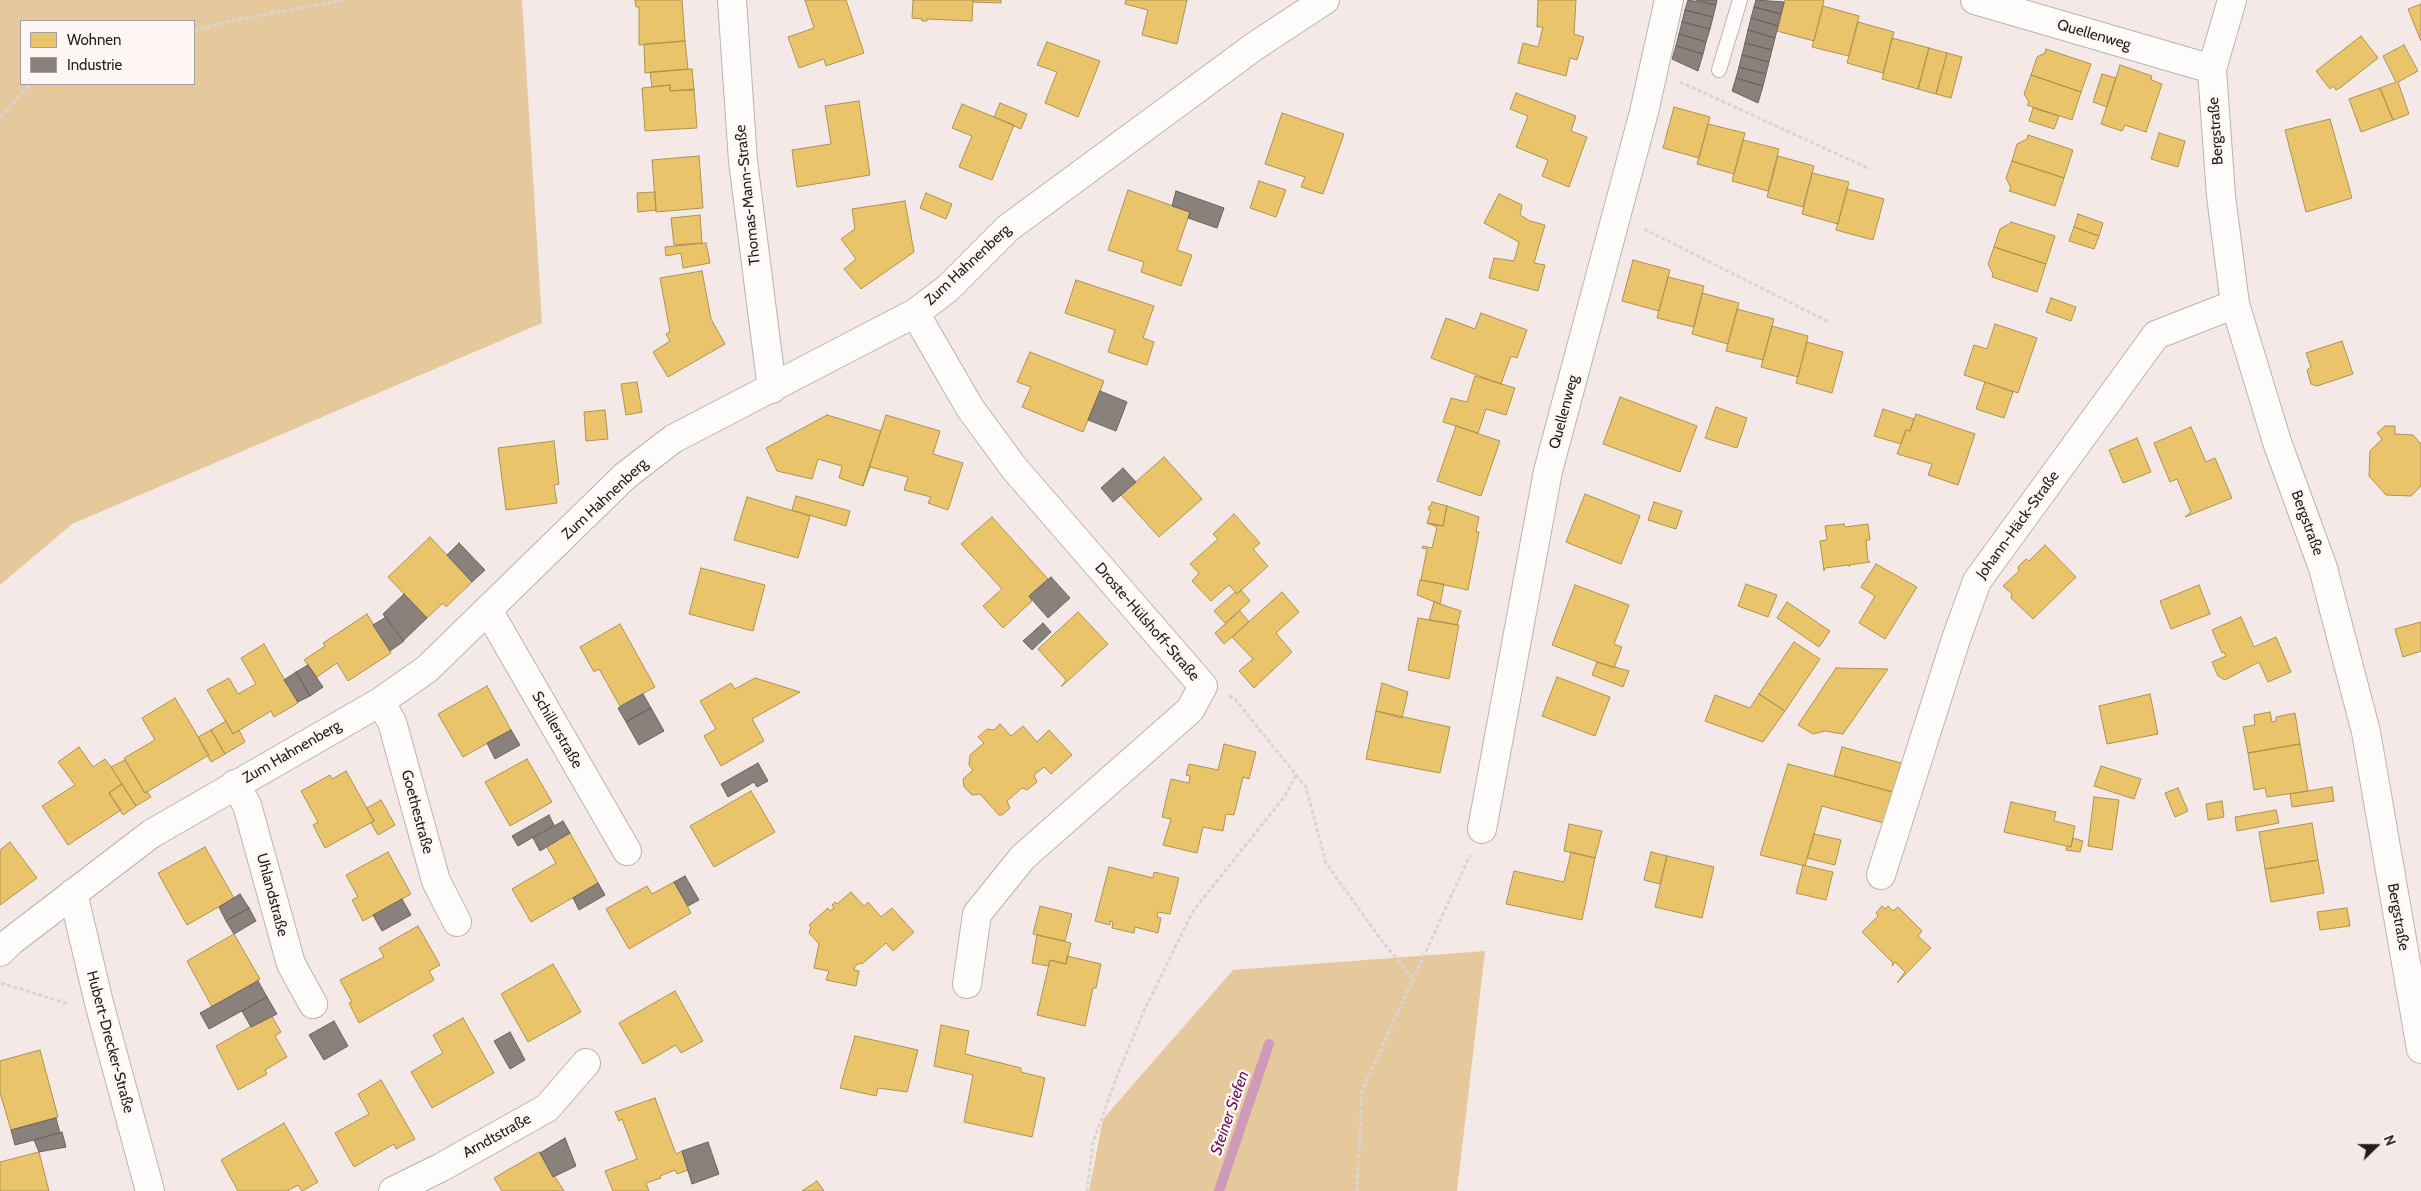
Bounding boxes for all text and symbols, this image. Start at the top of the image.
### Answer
street label: Quellenweg [2055,16,2133,54]
legend [20,20,195,85]
text: Wohnen [67,31,121,49]
text: Industrie [67,56,122,74]
street label: Bergstraße [2205,96,2227,166]
street label: Thomas-Mann-Straße [732,124,764,266]
street label: Zum Hahnenberg [921,221,1015,309]
street label: Quellenweg [1545,373,1583,451]
street label: Zum Hahnenberg [558,455,652,543]
street label: Johann-Häck-Straße [1973,467,2063,583]
street label: Bergstraße [2287,488,2327,558]
street label: Droste-Hülshoff-Straße [1091,559,1203,685]
street label: Schillerstraße [528,688,586,772]
street label: Zum Hahnenberg [240,717,344,787]
street label: Goethestraße [397,768,437,856]
street label: Uhlandstraße [252,851,292,939]
street label: Bergstraße [2383,882,2413,952]
street label: Hubert-Drecker-Straße [82,969,138,1115]
water label: Steiner Siefen [1207,1069,1253,1157]
street label: Arndtstraße [460,1110,534,1162]
north arrow [2351,1121,2401,1171]
text: N [2380,1132,2400,1148]

